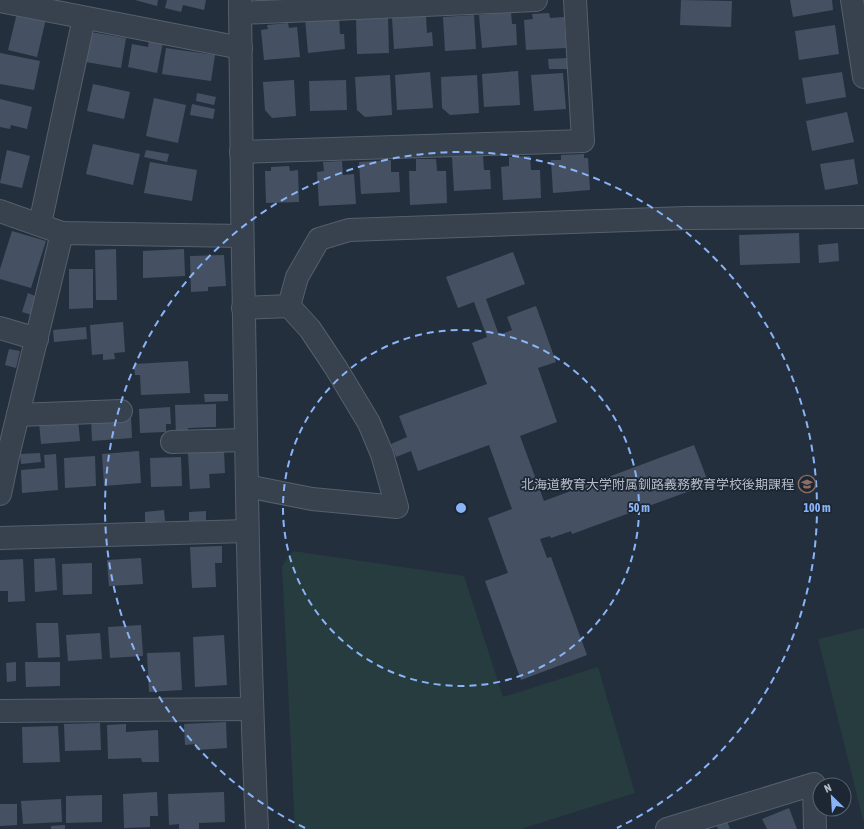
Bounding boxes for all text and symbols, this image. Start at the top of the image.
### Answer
school or university icon: 北海道教育大学附属釧路義務教育学校後期課程 [797,474,817,494]
place label: 北海道教育大学附属釧路義務教育学校後期課程 [521,477,794,492]
centre of rings [454,501,468,515]
text: 50 m [628,501,650,515]
text: 100 m [803,501,831,515]
north arrow [812,777,852,817]
text: N [822,781,833,795]

